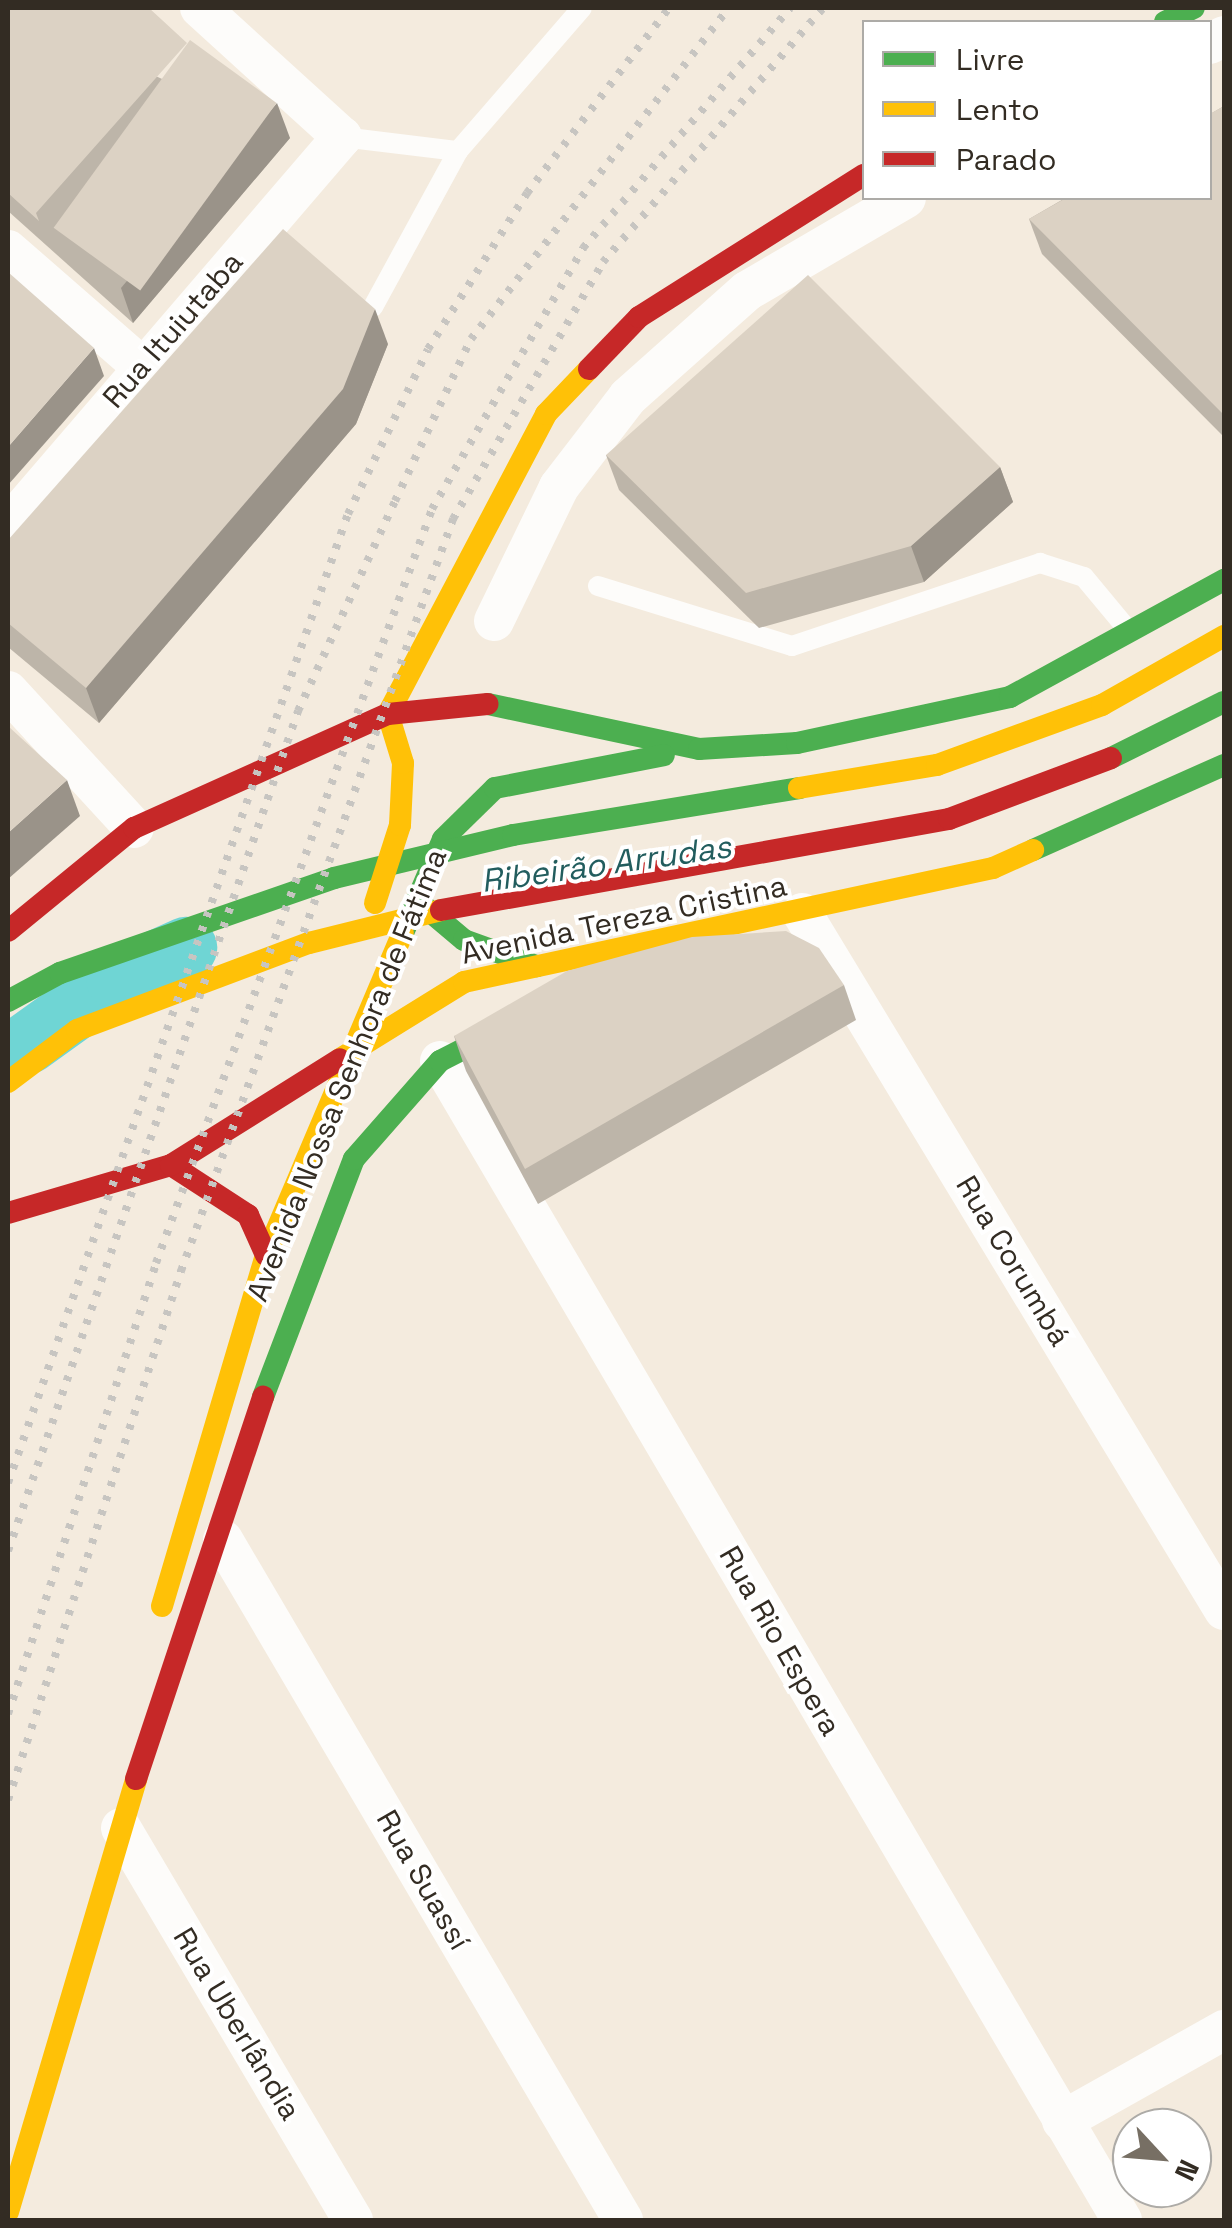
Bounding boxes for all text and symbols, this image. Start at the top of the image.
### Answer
legend [862,20,1212,200]
text: Livre [956,40,1024,79]
text: Lento [956,90,1040,129]
text: Parado [956,140,1056,179]
street label: Rua Ituiutaba [95,245,251,415]
water label: Ribeirão Arrudas [478,827,734,901]
street label: Avenida Nossa Senhora de Fátima [239,843,455,1307]
street label: Avenida Tereza Cristina [458,868,790,972]
street label: Rua Corumbá [948,1169,1078,1353]
street label: Rua Rio Espera [711,1540,849,1742]
street label: Rua Suassí [369,1804,477,1956]
street label: Rua Uberlândia [166,1921,308,2127]
north arrow [1112,2108,1212,2208]
text: N [1167,2154,1207,2187]

